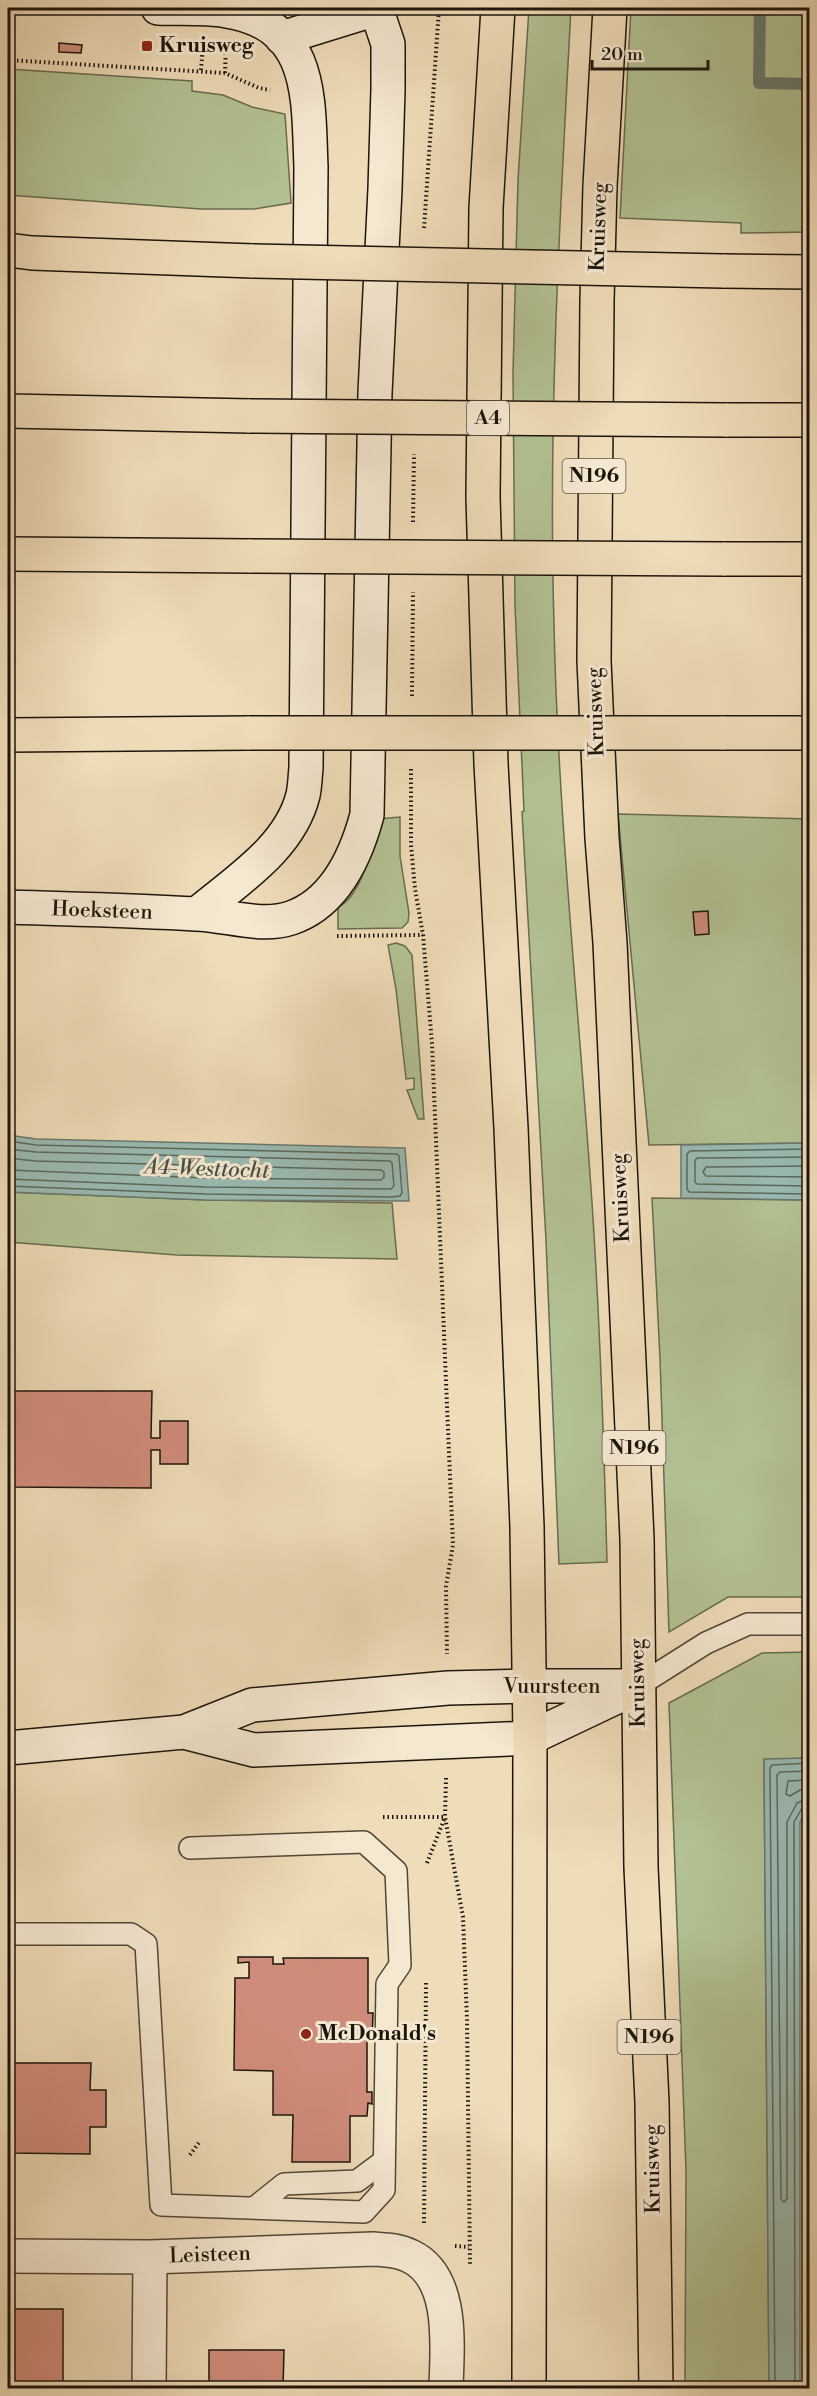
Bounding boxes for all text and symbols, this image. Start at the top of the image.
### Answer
place label: Kruisweg [159,33,255,59]
scale bar [592,33,708,71]
marker: Kruisweg [140,39,154,53]
text: 20 m [601,43,643,66]
street label: Kruisweg [584,182,614,272]
road number: A4 [467,401,509,435]
road number: N196 [562,459,626,493]
street label: Kruisweg [581,667,611,757]
street label: Hoeksteen [51,896,154,926]
water label: A4-Westtocht [142,1153,270,1185]
street label: Kruisweg [606,1153,636,1243]
road number: N196 [602,1431,666,1465]
street label: Kruisweg [624,1638,652,1728]
street label: Vuursteen [502,1674,601,1700]
road number: N196 [618,2020,680,2054]
place label: McDonald's [318,2021,436,2047]
marker: McDonald's [299,2027,313,2041]
street label: Kruisweg [639,2124,667,2214]
street label: Leisteen [169,2241,252,2269]

